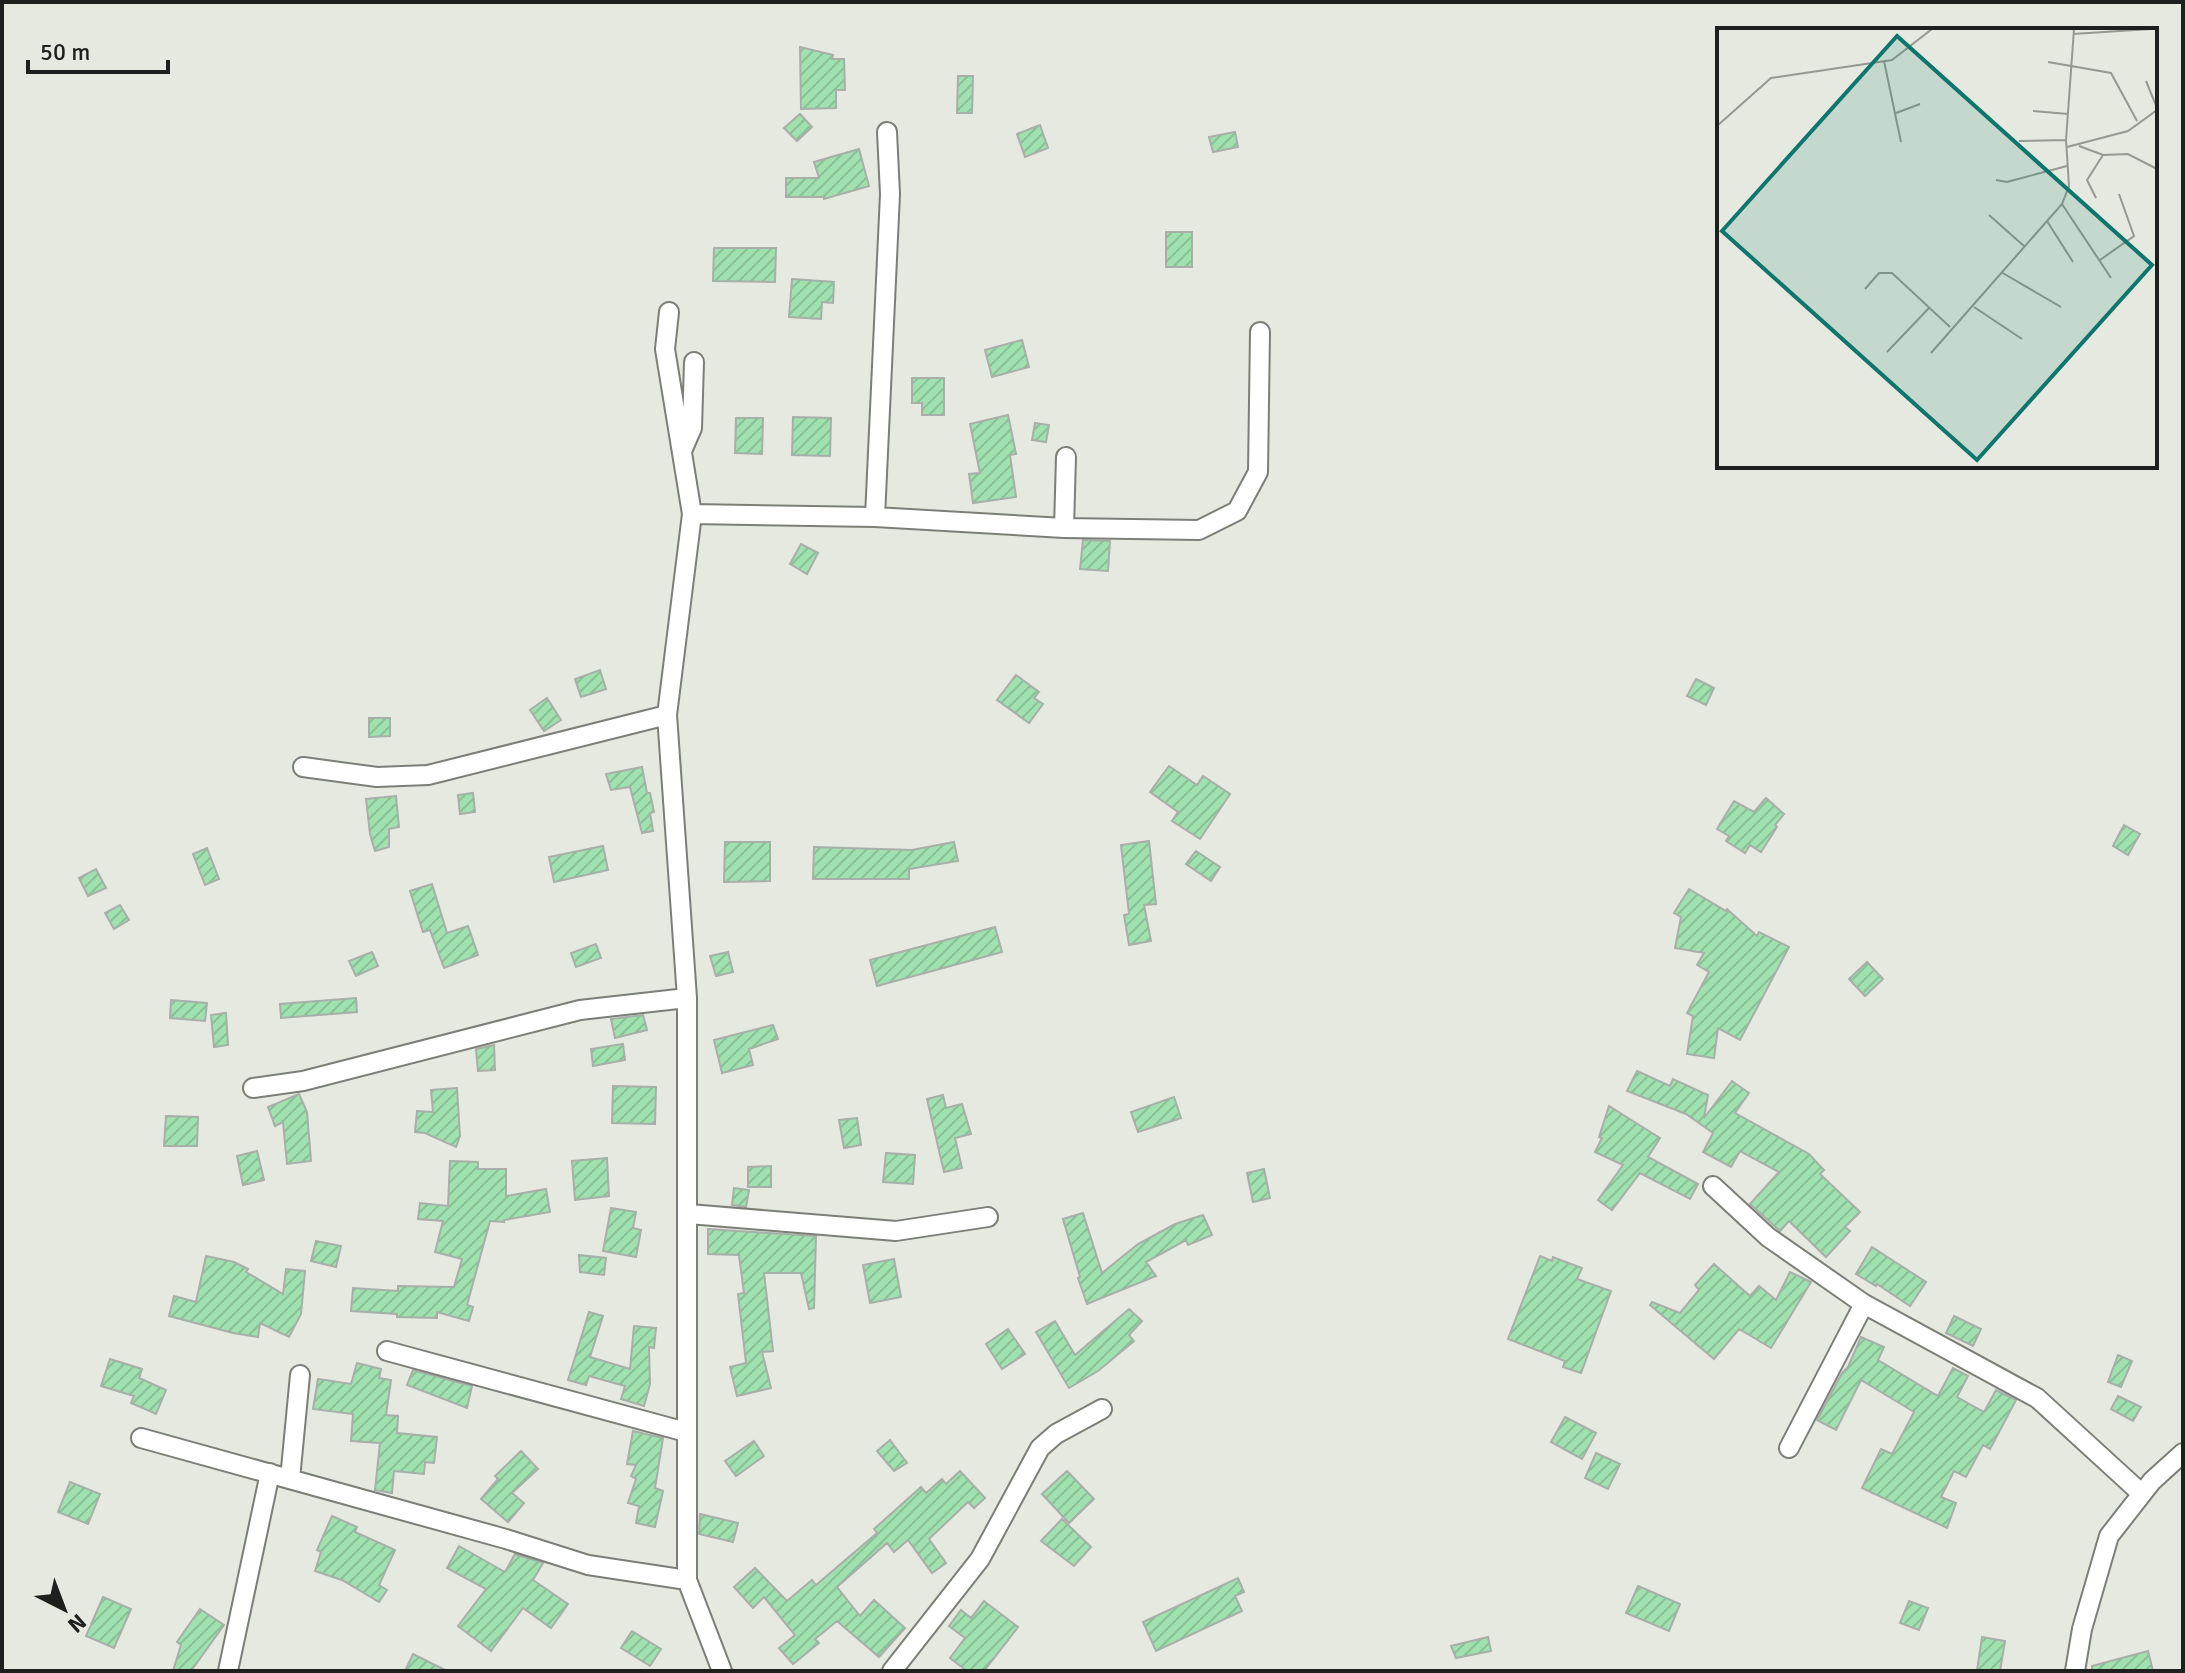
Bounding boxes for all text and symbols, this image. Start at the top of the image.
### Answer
scale bar [28,24,168,74]
inset map [1717,28,2157,468]
text: 50 m [40,37,90,67]
north arrow [24,1569,104,1649]
text: N [62,1608,92,1639]

